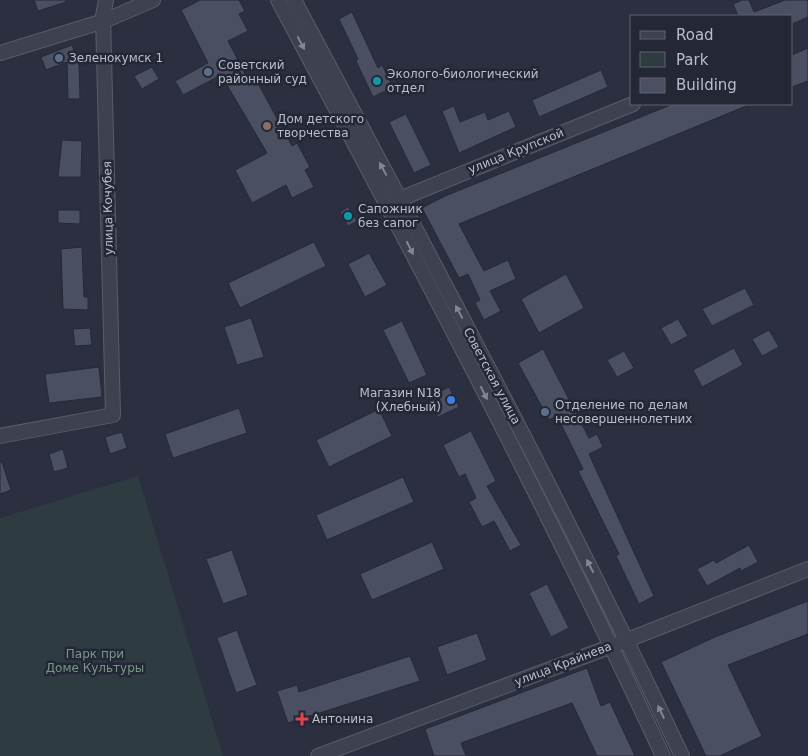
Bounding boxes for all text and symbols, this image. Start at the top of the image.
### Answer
legend [630,15,793,105]
text: Road [676,26,714,44]
one-way arrow [297,36,305,50]
place label: Зеленокумск 1 [69,51,163,65]
text: Park [676,51,709,69]
marker: Зеленокумск 1 [53,52,65,64]
place label: Советский районный суд [218,58,307,86]
marker: Советский районный суд [202,66,214,78]
place label: Эколого-биологический отдел [387,67,539,95]
marker: Эколого-биологический отдел [371,75,383,87]
text: Building [676,76,737,94]
place label: Дом детского творчества [277,112,364,140]
marker: Дом детского творчества [261,120,273,132]
street label: улица Крупской [466,125,566,177]
street label: улица Кочубея [100,161,116,255]
one-way arrow [379,161,387,176]
place label: Сапожник без сапог [358,202,423,230]
marker: Сапожник без сапог [342,210,354,222]
one-way arrow [406,241,414,255]
one-way arrow [455,305,463,320]
street label: Советская улица [461,325,523,427]
place label: Магазин N18 (Хлебный) [360,386,441,414]
one-way arrow [480,386,488,400]
marker: Магазин N18 (Хлебный) [445,394,457,406]
place label: Отделение по делам несовершеннолетних [555,398,692,426]
marker: Отделение по делам несовершеннолетних [539,406,551,418]
one-way arrow [586,559,594,573]
street label: улица Крайнева [512,639,614,689]
park label: Парк при Доме Культуры [46,647,144,675]
one-way arrow [656,705,664,719]
place label: Антонина [312,712,373,726]
marker: Антонина [296,713,308,725]

